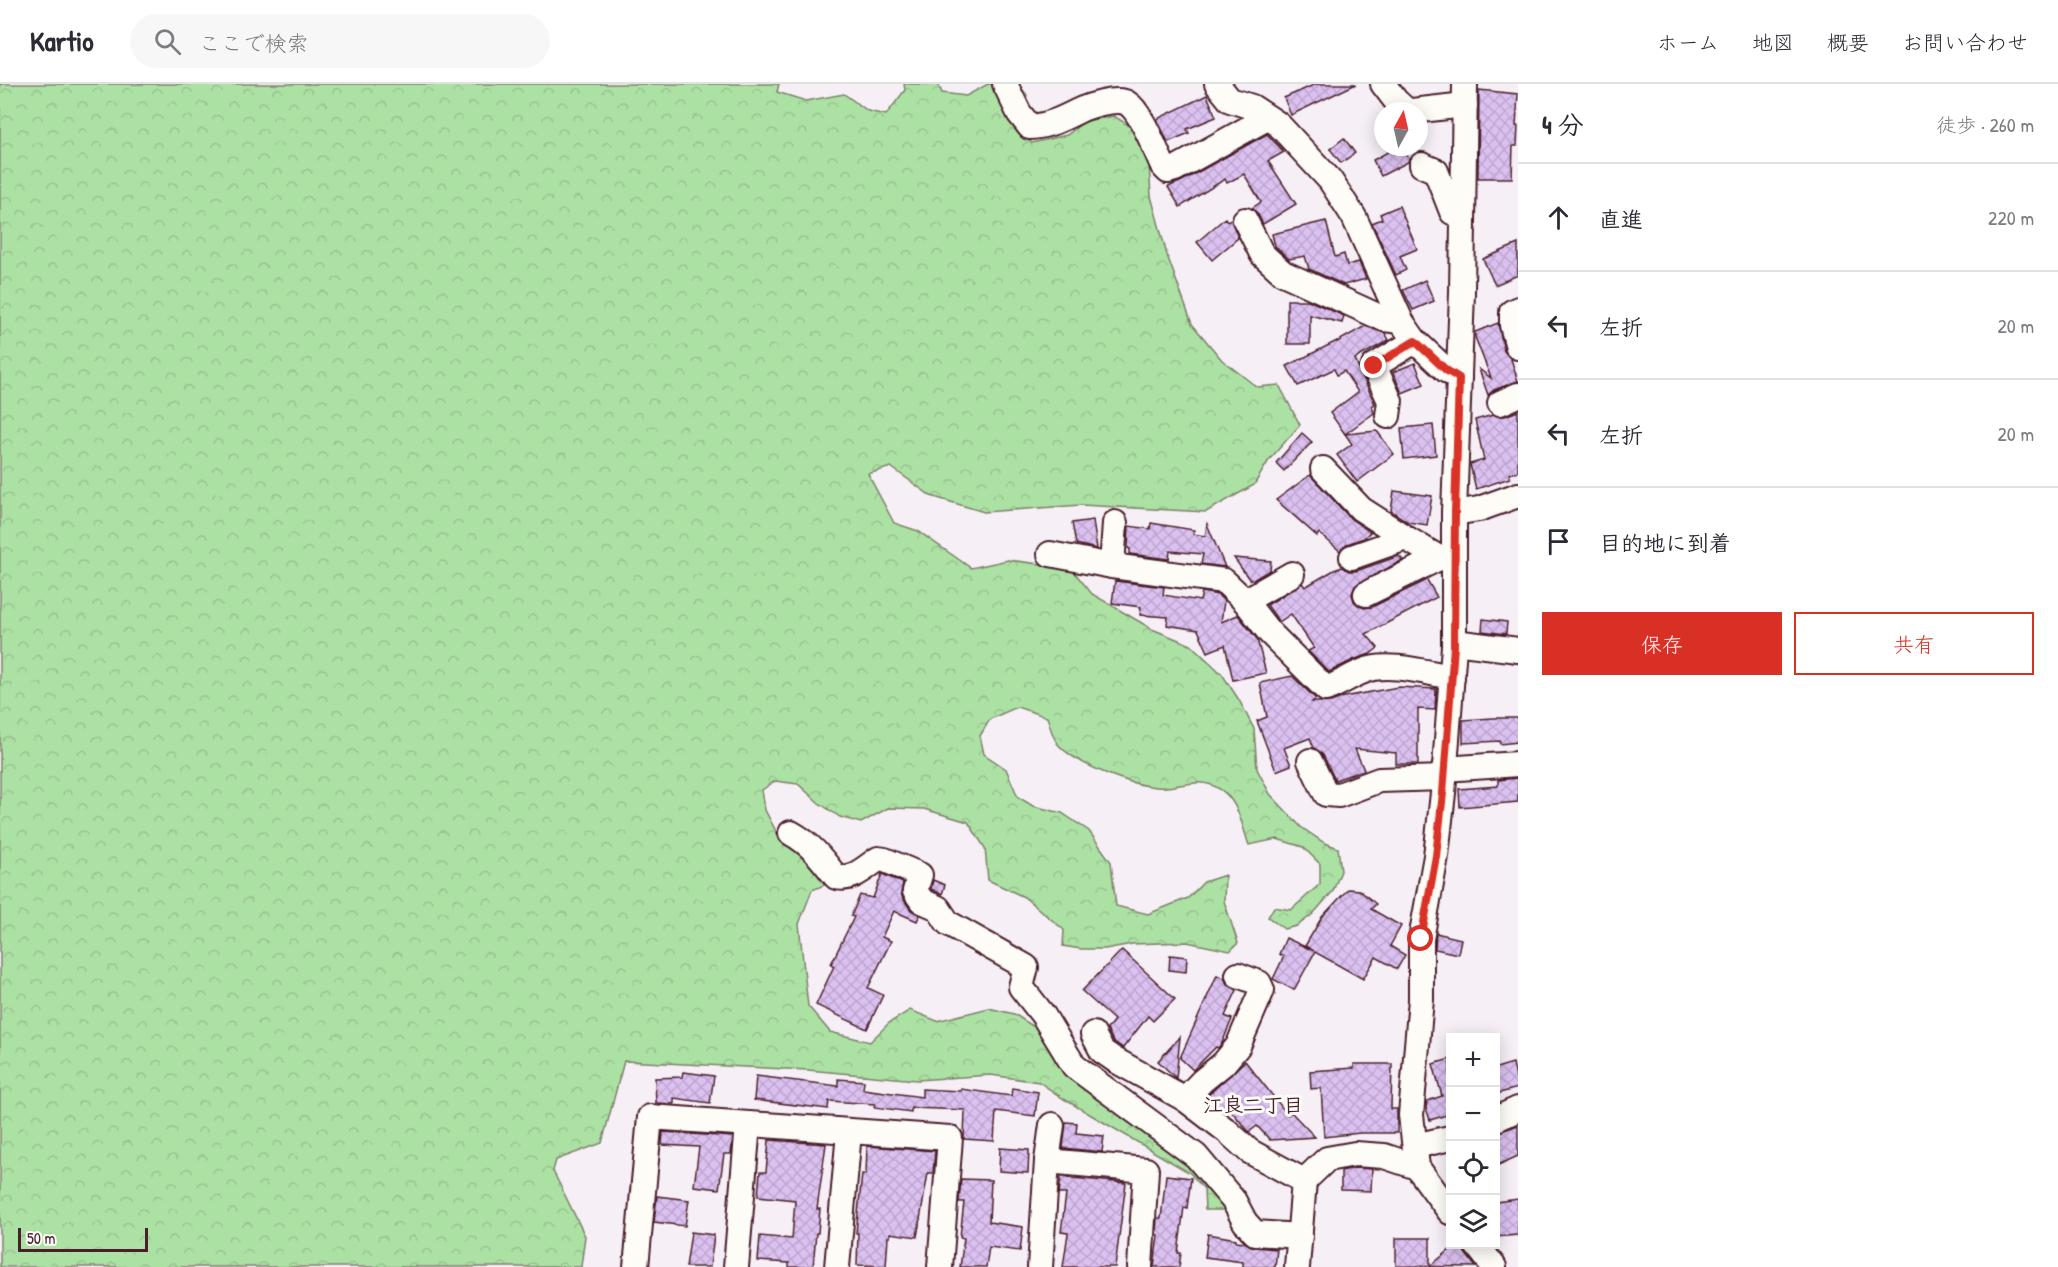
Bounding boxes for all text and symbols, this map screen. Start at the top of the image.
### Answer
search box [130,14,550,68]
text: Kartio [30,22,94,60]
icon: search [151,25,184,58]
text: ここで検索 [199,28,309,58]
text: ホーム [1657,28,1719,57]
text: 地図 [1752,28,1794,57]
text: 概要 [1827,28,1869,57]
text: お問い合わせ [1902,28,2028,57]
north arrow [1374,102,1428,156]
text: 4 分 [1542,107,1584,142]
text: 徒歩 · 260 m [1936,111,2034,138]
icon: ahead [1542,201,1575,234]
text: 直進 [1599,204,1643,234]
text: 220 m [1988,204,2034,231]
icon: left [1542,309,1575,342]
text: 左折 [1599,312,1643,342]
text: 20 m [1997,312,2034,339]
route end [1360,352,1386,378]
icon: left [1542,417,1575,450]
text: 左折 [1599,420,1643,450]
text: 20 m [1997,420,2034,447]
icon: arrive [1542,525,1575,558]
text: 目的地に到着 [1599,528,1731,558]
button: 保存 [1542,612,1782,675]
button: 共有 [1794,612,2034,675]
route start [1407,925,1433,951]
map controls [1446,1033,1500,1249]
button: + [1446,1033,1500,1087]
button: − [1446,1087,1500,1141]
district label: 江良二丁目 [1203,1091,1303,1118]
button: locate [1446,1141,1500,1195]
button: layers [1446,1195,1500,1249]
scale bar [18,1225,148,1252]
text: 50 m [27,1227,56,1249]

